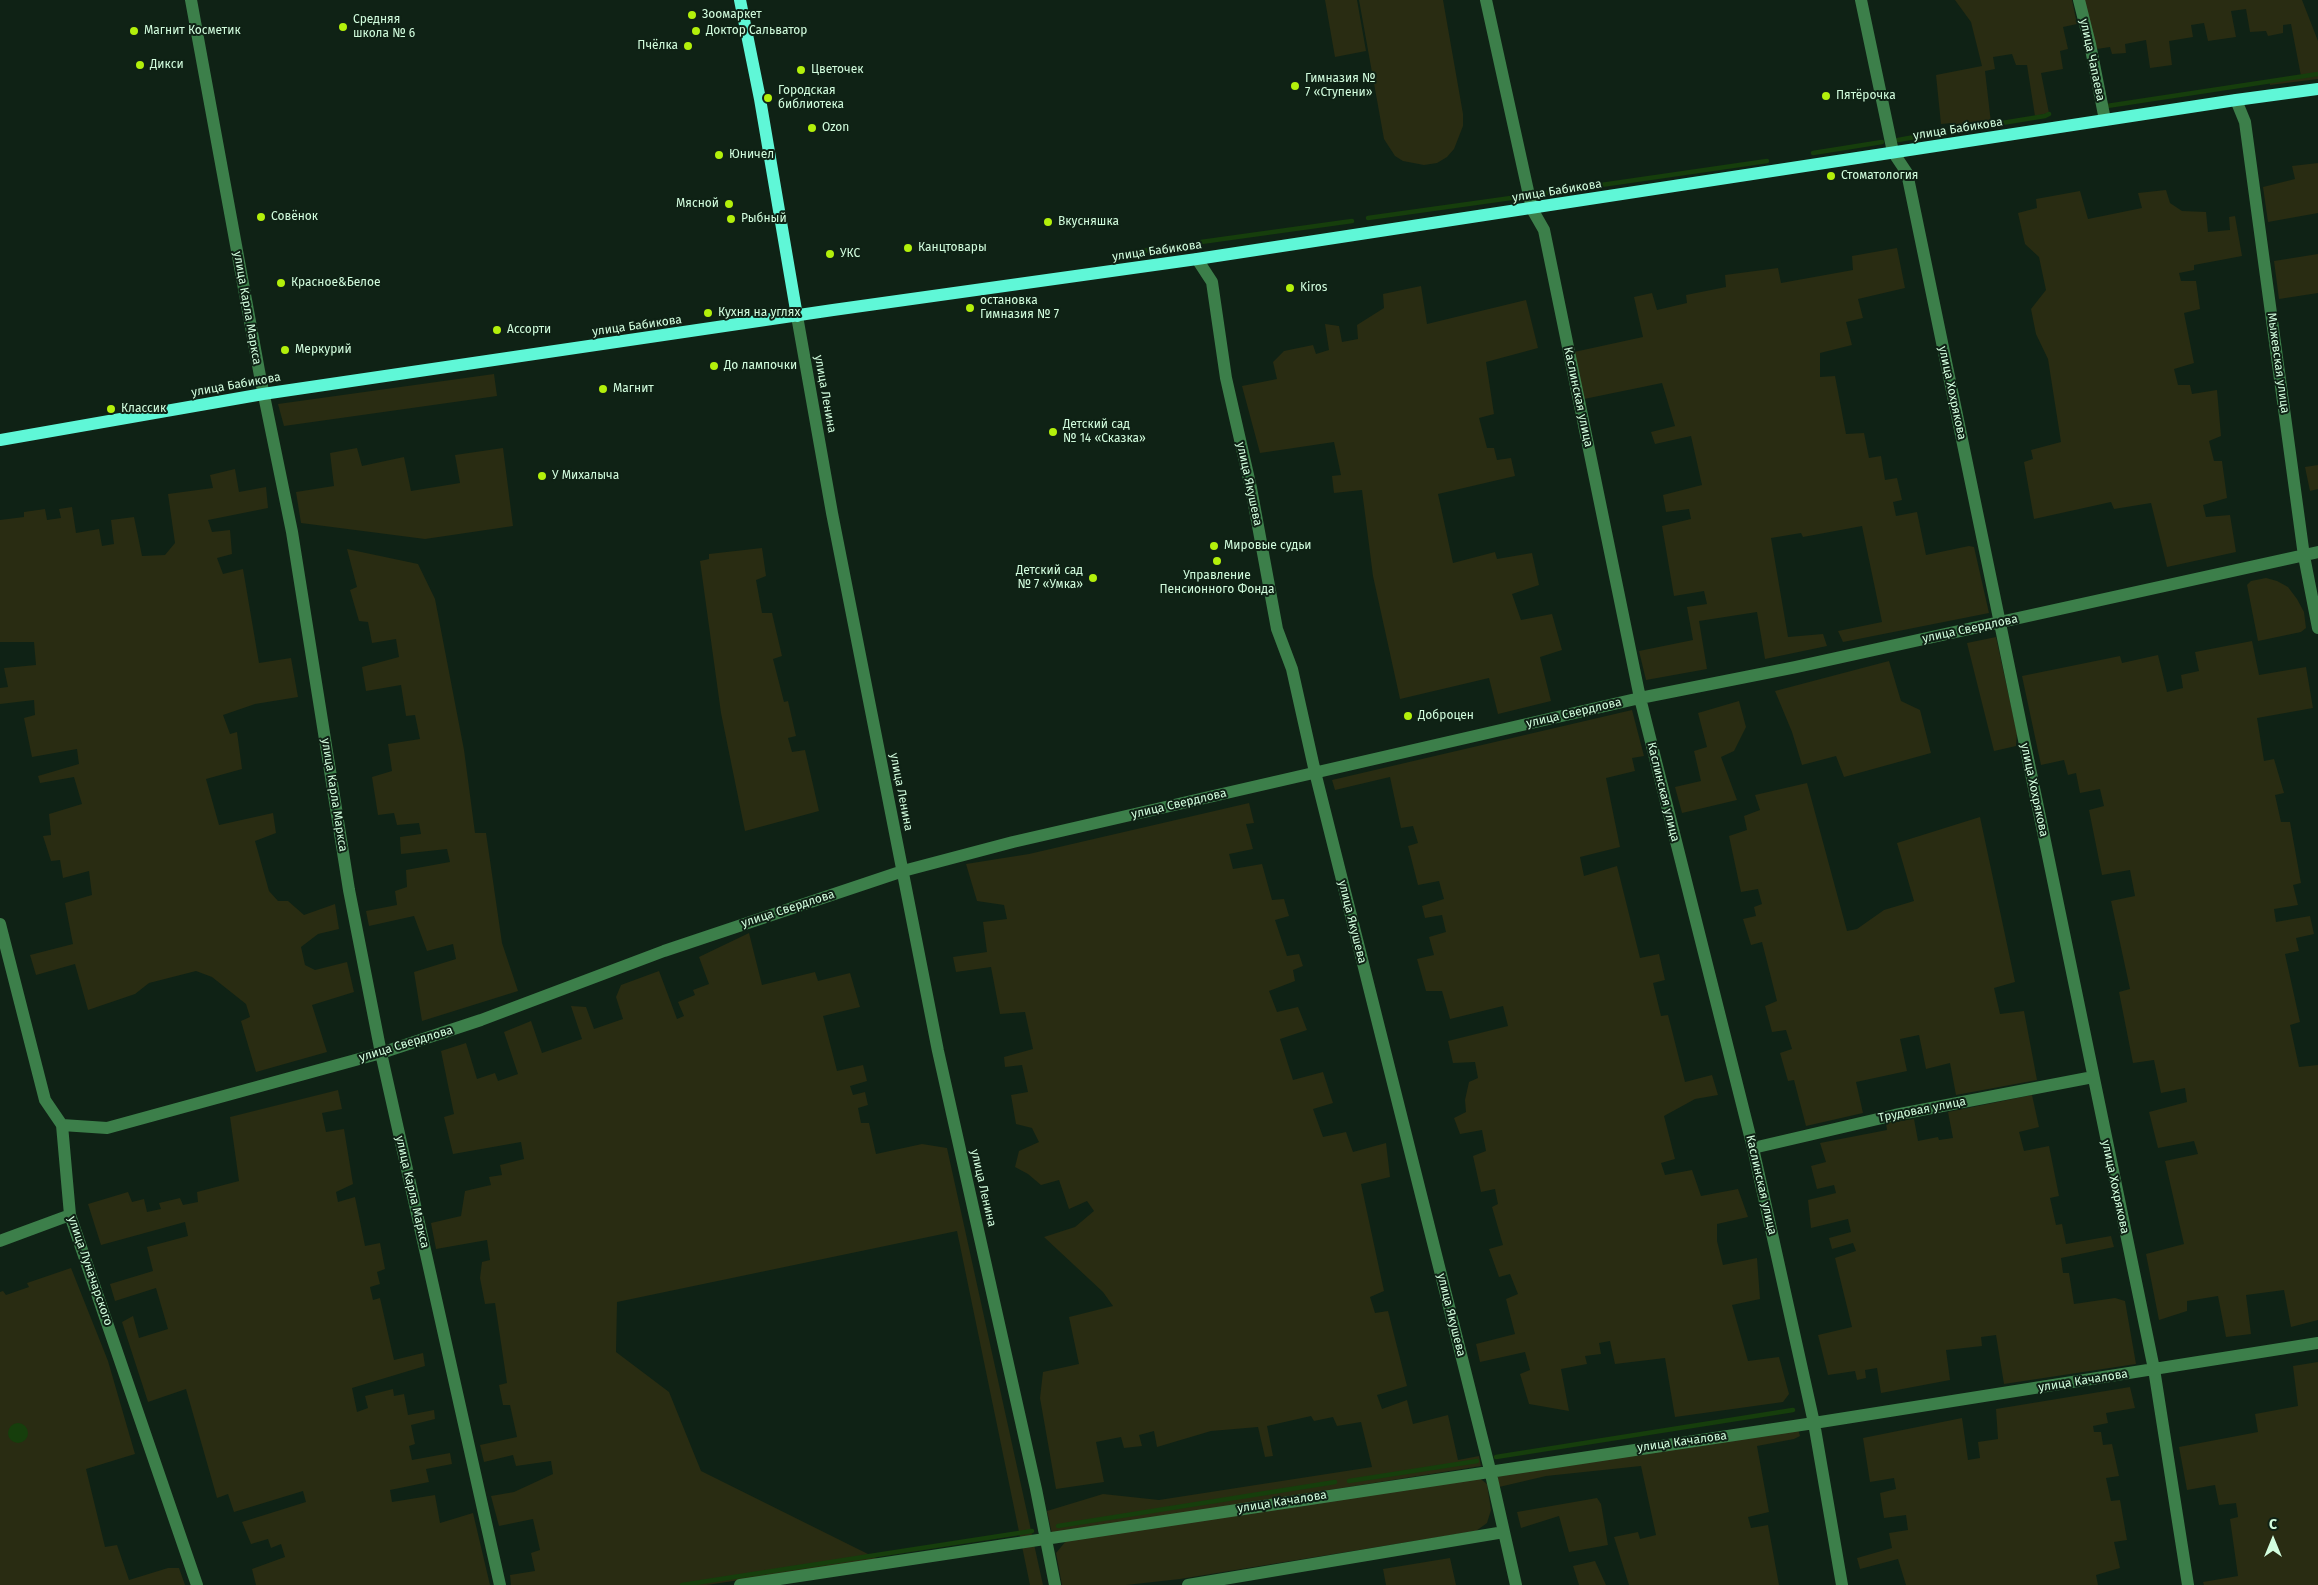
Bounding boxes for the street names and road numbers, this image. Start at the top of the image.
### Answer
street label: улица Чапаева [2076,18,2108,102]
street label: улица Бабикова [1912,115,2004,143]
street label: улица Бабикова [1511,177,1603,205]
street label: улица Бабикова [1111,238,1203,264]
street label: улица Карла Маркса [230,250,264,366]
street label: Мыжевская улица [2264,312,2292,414]
street label: улица Бабикова [591,313,683,339]
street label: улица Хохрякова [1935,345,1969,441]
street label: Каслинская улица [1560,346,1596,448]
street label: улица Ленина [811,354,839,434]
street label: улица Бабикова [190,370,282,400]
street label: улица Якушева [1233,441,1265,527]
street label: улица Свердлова [1921,612,2019,646]
street label: улица Свердлова [1525,695,1623,731]
street label: улица Карла Маркса [318,737,350,853]
street label: Каслинская улица [1644,741,1682,843]
street label: улица Хохрякова [2017,742,2051,838]
street label: улица Ленина [886,752,916,832]
street label: улица Свердлова [1130,786,1228,822]
street label: улица Якушева [1335,879,1369,965]
street label: улица Свердлова [740,887,836,931]
street label: улица Свердлова [357,1023,455,1065]
street label: Трудовая улица [1877,1094,1967,1126]
street label: улица Карла Маркса [392,1134,432,1250]
street label: Каслинская улица [1743,1134,1779,1236]
street label: улица Хохрякова [2098,1139,2132,1235]
street label: улица Ленина [967,1148,999,1228]
street label: улица Луначарского [64,1214,116,1328]
street label: улица Якушева [1434,1272,1468,1358]
street label: улица Качалова [2037,1367,2129,1395]
street label: улица Качалова [1636,1429,1728,1455]
street label: улица Качалова [1236,1488,1328,1516]

